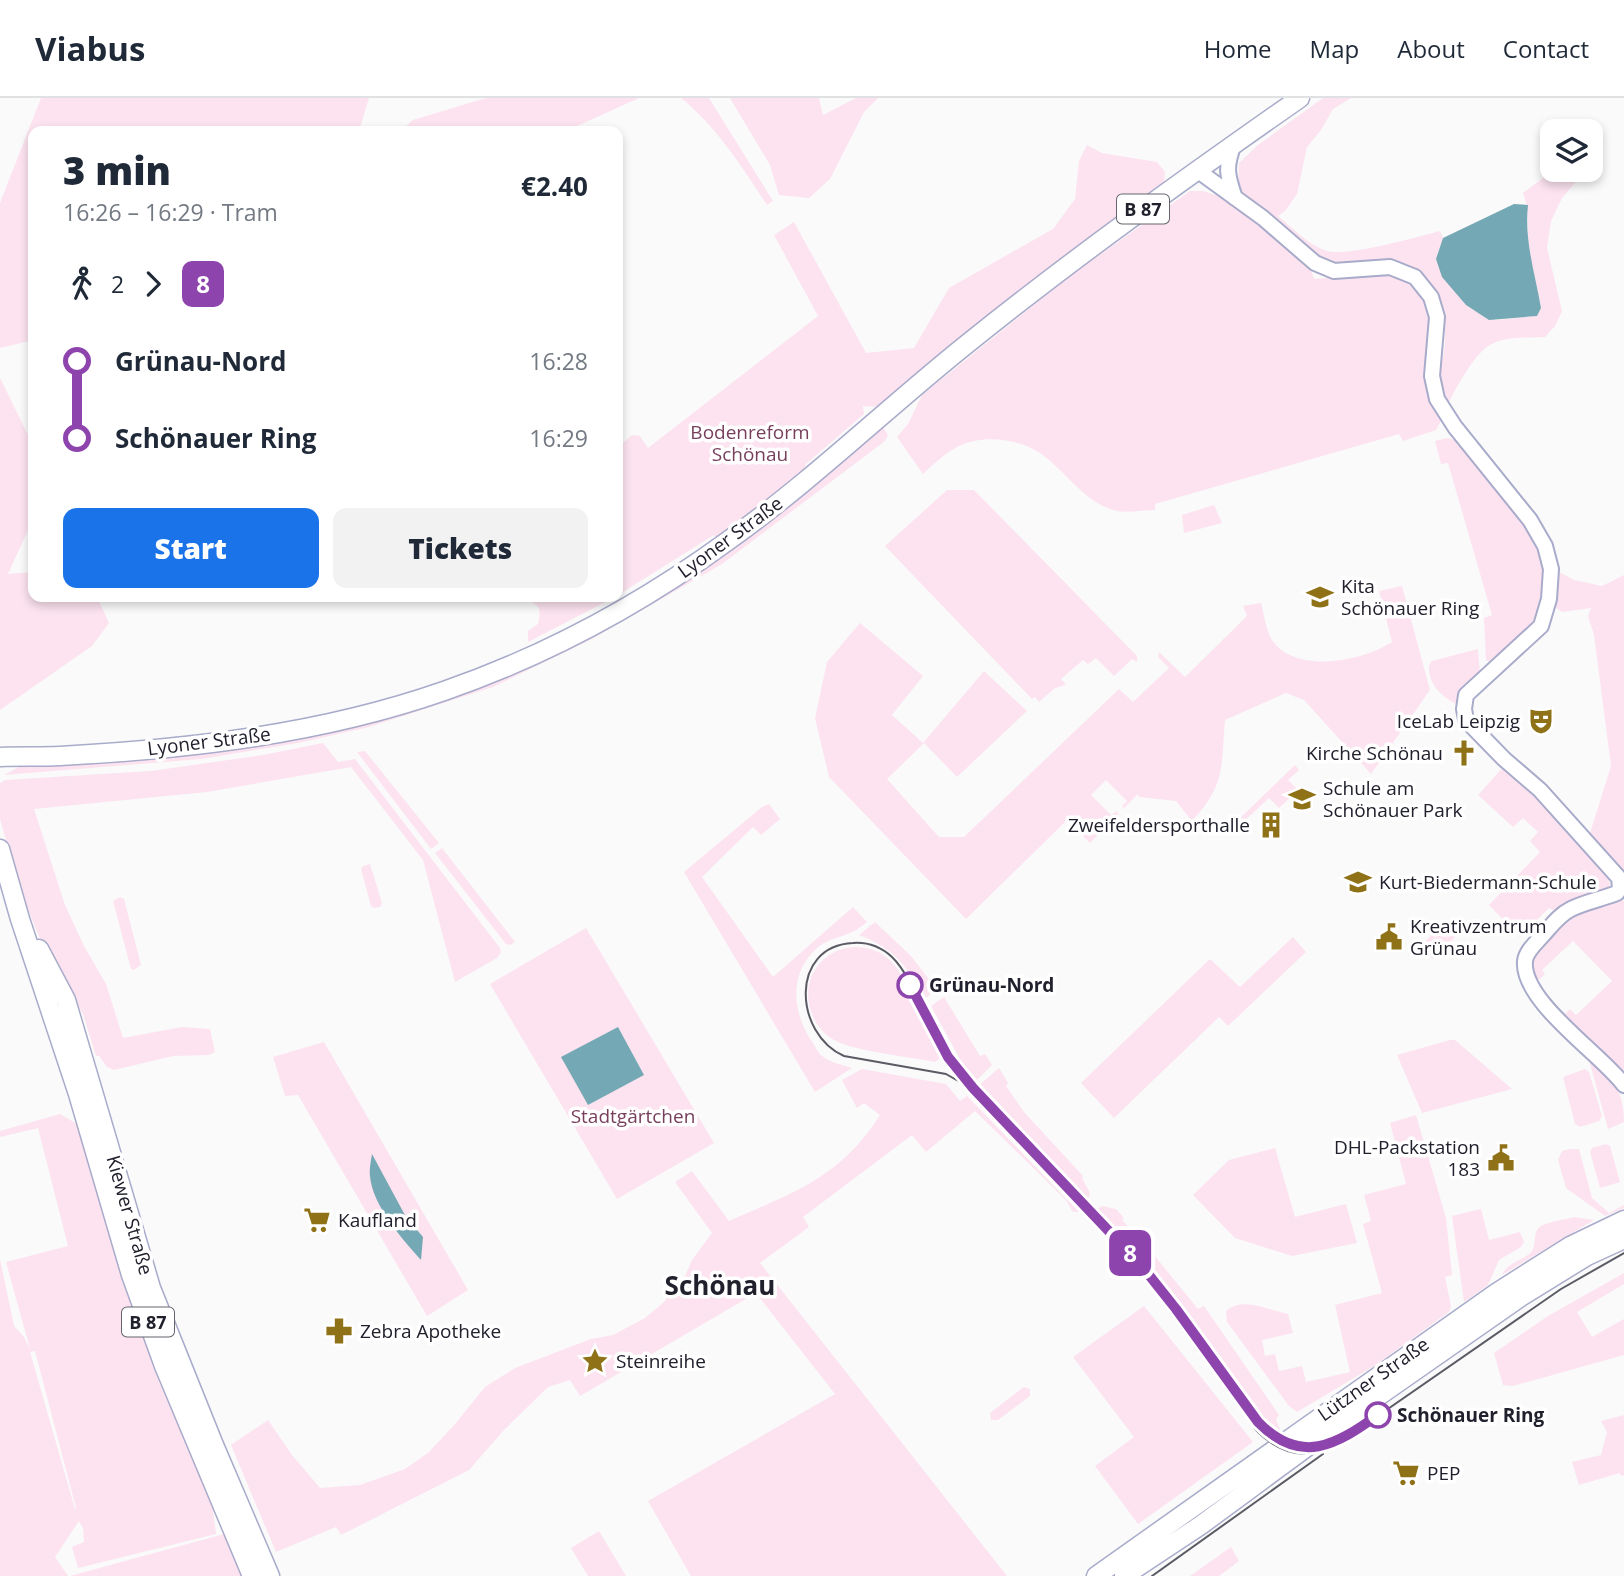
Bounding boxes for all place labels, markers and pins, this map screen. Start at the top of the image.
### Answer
place label: Kita Schönauer Ring [1341,573,1479,621]
school or university icon: Kita Schönauer Ring [1305,582,1335,612]
theatre icon: IceLab Leipzig [1526,706,1556,736]
place label: IceLab Leipzig [1397,708,1520,734]
church icon: Kirche Schönau [1449,738,1479,768]
place label: Kirche Schönau [1306,740,1443,766]
place label: Schule am Schönauer Park [1323,775,1463,823]
school or university icon: Schule am Schönauer Park [1287,784,1317,814]
building icon: Zweifeldersporthalle [1256,810,1286,840]
place label: Zweifeldersporthalle [1068,812,1250,838]
school or university icon: Kurt-Biedermann-Schule [1343,867,1373,897]
place label: Kurt-Biedermann-Schule [1379,869,1597,895]
place label: Kreativzentrum Grünau [1410,913,1547,961]
public building icon: Kreativzentrum Grünau [1374,922,1404,952]
marker: Grünau-Nord [897,972,923,998]
place label: Grünau-Nord [929,972,1054,998]
place label: DHL-Packstation 183 [1334,1134,1480,1182]
public building icon: DHL-Packstation 183 [1486,1143,1516,1173]
supermarket icon: Kaufland [302,1205,332,1235]
place label: Kaufland [338,1207,417,1233]
pharmacy icon: Zebra Apotheke [324,1316,354,1346]
place label: Zebra Apotheke [360,1318,501,1344]
place icon: Steinreihe [580,1346,610,1376]
place label: Steinreihe [616,1348,706,1374]
marker: Schönauer Ring [1365,1402,1391,1428]
place label: Schönauer Ring [1397,1402,1545,1428]
supermarket icon: PEP [1391,1458,1421,1488]
place label: PEP [1427,1460,1460,1486]

